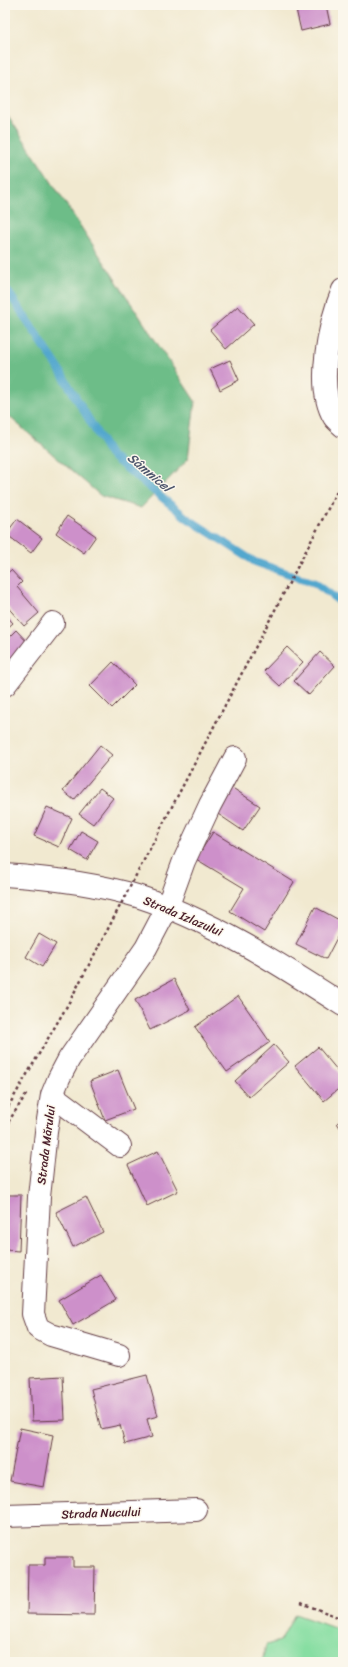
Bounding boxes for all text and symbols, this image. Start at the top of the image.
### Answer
water label: Sâmnicel [122,447,180,500]
street label: Strada Izlazului [140,889,227,943]
street label: Strada Mărului [30,1104,62,1186]
street label: Strada Nucului [61,1501,142,1525]

